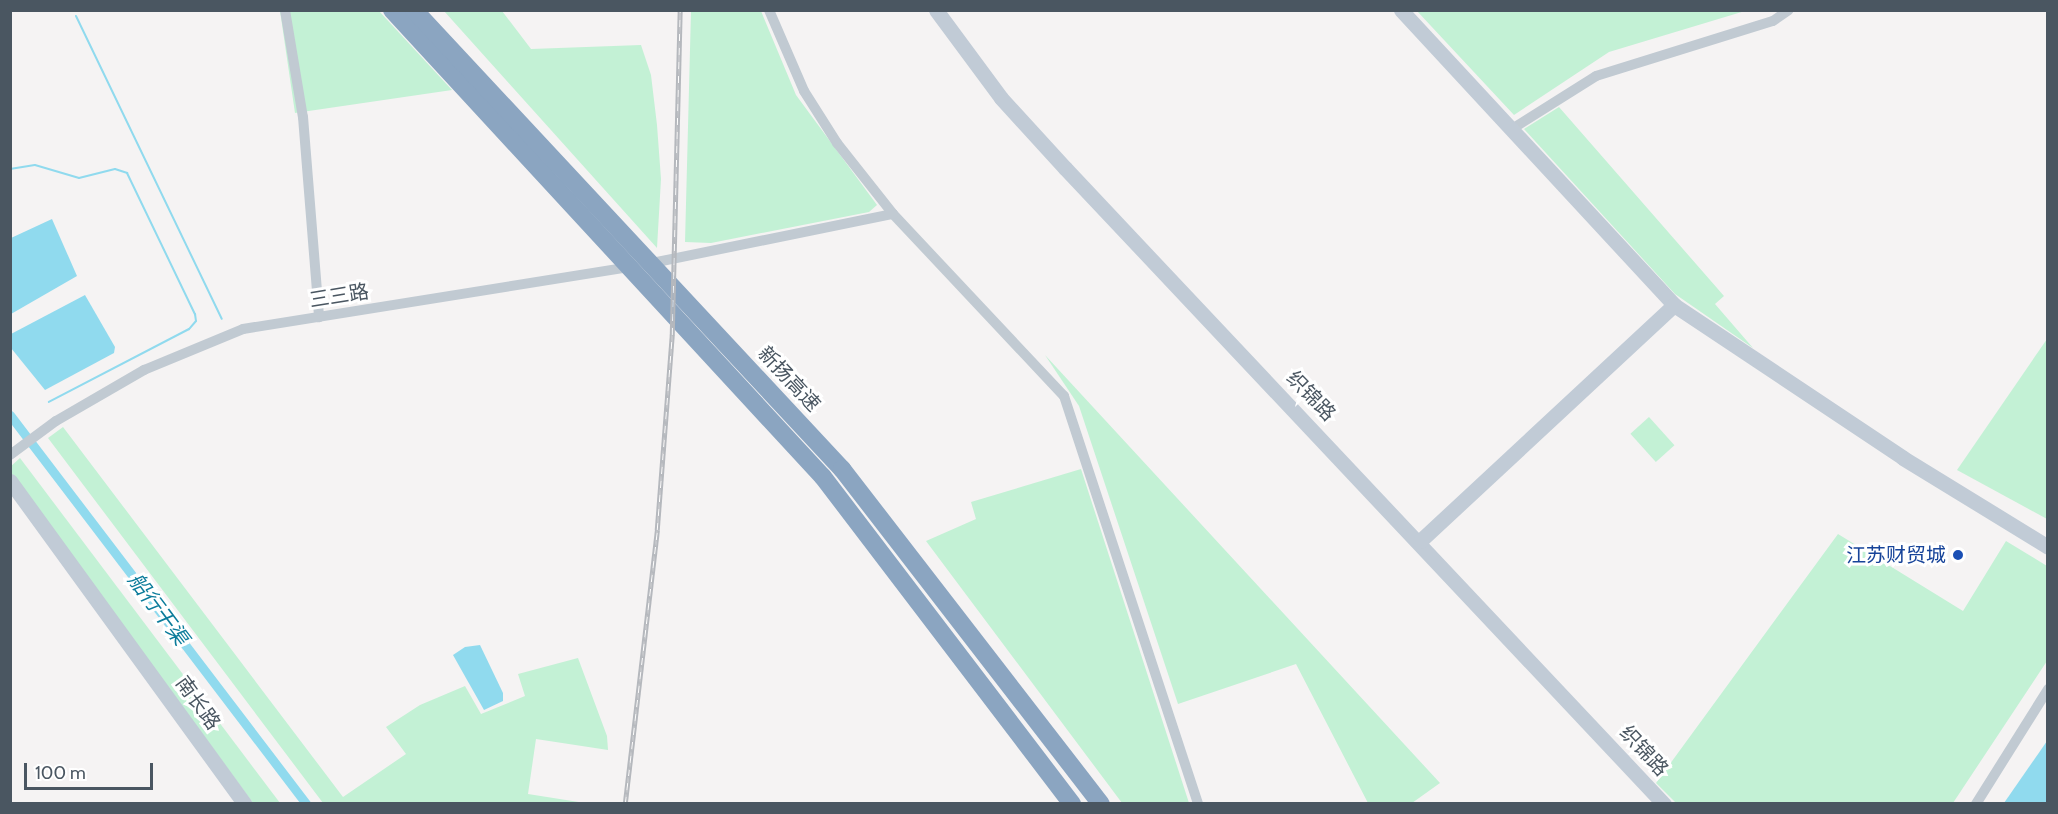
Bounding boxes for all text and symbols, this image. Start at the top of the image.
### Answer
street label: 三三路 [307,279,371,313]
street label: 新扬高速 [753,342,825,416]
street label: 织锦路 [1282,366,1340,426]
place label: 江苏财贸城 [1846,543,1946,567]
marker: 江苏财贸城 [1951,548,1965,562]
water label: 船行干渠 [123,568,193,650]
street label: 南长路 [171,672,225,734]
street label: 织锦路 [1615,721,1673,781]
scale bar [27,751,156,789]
text: 100 m [35,762,86,784]

